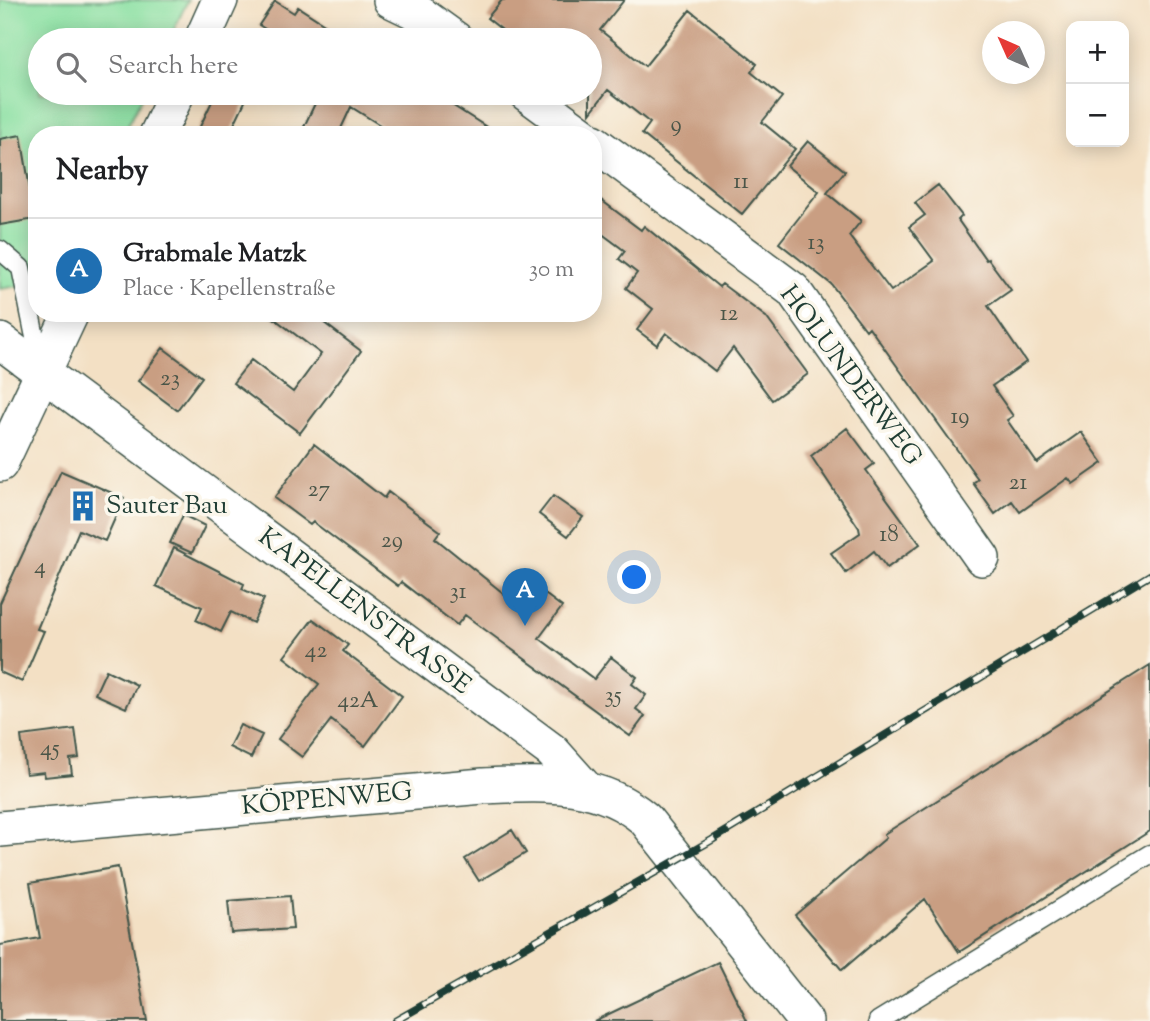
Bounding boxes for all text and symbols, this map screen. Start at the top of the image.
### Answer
north arrow [982,21,1045,84]
map controls [1066,21,1129,147]
button: + [1066,21,1129,84]
search box [28,28,602,105]
icon: search [52,48,90,86]
text: Search here [108,48,238,85]
button: − [1066,84,1129,147]
house number: 9 [670,109,682,142]
text: Nearby [56,150,148,193]
house number: 11 [733,166,749,199]
house number: 13 [807,227,825,260]
text: Grabmale Matzk [123,236,307,273]
text: A [70,254,88,287]
text: 30 m [529,254,574,287]
text: Place · Kapellenstraße [123,273,336,306]
street label: HOLUNDERWEG [770,278,930,474]
house number: 12 [720,298,739,331]
house number: 23 [160,363,180,396]
house number: 19 [951,401,969,434]
house number: 21 [1009,467,1027,500]
house number: 27 [308,474,331,507]
place label: Sauter Bau [106,488,227,525]
building icon: Sauter Bau [66,489,100,523]
house number: 18 [879,519,899,552]
street label: KAPELLENSTRASSE [250,520,478,705]
house number: 29 [381,525,403,558]
house number: 4 [34,551,46,584]
your location [617,560,651,594]
pin: A [502,568,548,626]
house number: 31 [449,576,467,609]
house number: 42 [305,635,327,668]
house number: 35 [604,680,622,713]
house number: 42A [337,685,379,718]
house number: 45 [40,733,60,766]
street label: KÖPPENWEG [240,774,414,826]

